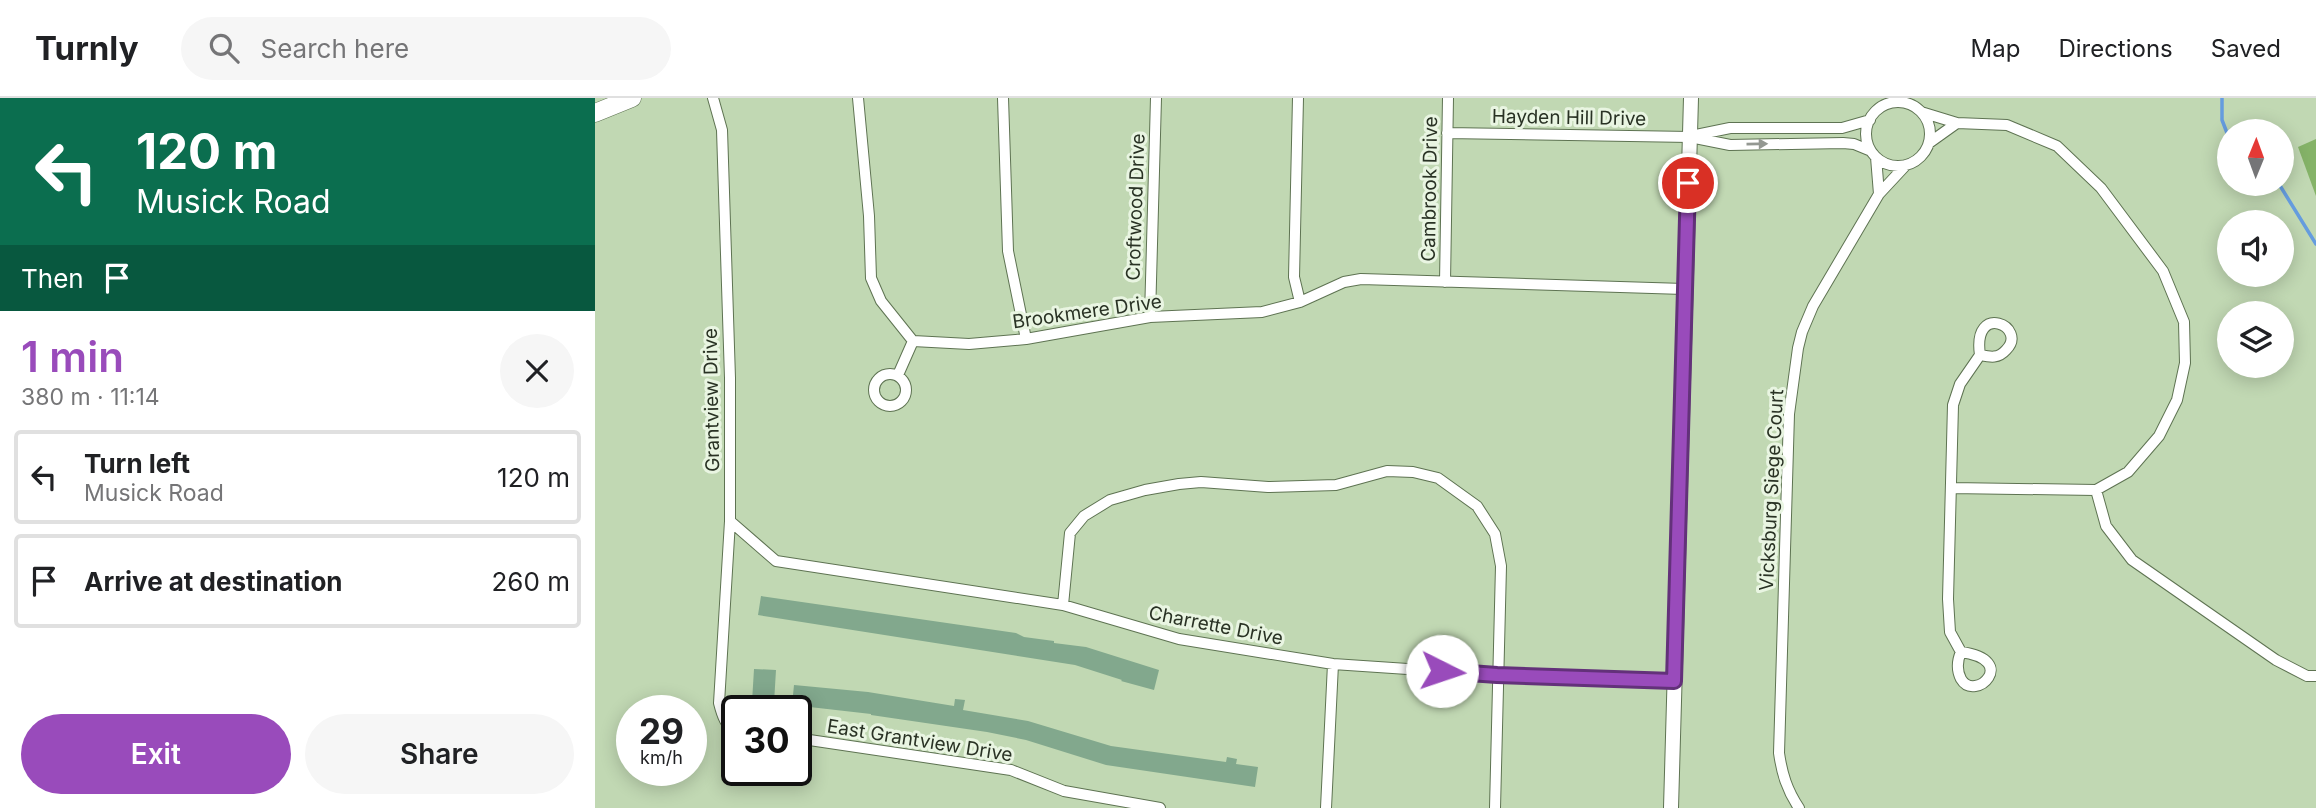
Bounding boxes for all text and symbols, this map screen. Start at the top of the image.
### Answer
search box [181,17,671,80]
text: Turnly [35,28,139,68]
icon: search [205,29,243,67]
text: Search here [261,33,409,64]
text: Map [1971,34,2020,63]
text: Directions [2058,34,2173,63]
text: Saved [2211,34,2281,63]
street label: Hayden Hill Drive [1492,105,1646,130]
street label: Cambrook Drive [1417,116,1442,262]
north arrow [2217,119,2294,196]
map controls [2217,119,2294,378]
text: 120 m [136,122,277,181]
icon: left [21,126,112,217]
street label: Croftwood Drive [1121,133,1150,281]
one-way arrow [1746,139,1768,150]
pin [1658,153,1718,213]
icon: arrive [1669,164,1707,202]
text: Musick Road [136,182,331,221]
button: sound [2217,210,2294,287]
icon: arrive [98,259,136,297]
text: Then [21,263,84,294]
street label: Brookmere Drive [1011,290,1163,333]
button: layers [2217,301,2294,378]
street label: Grantview Drive [699,328,724,472]
text: 1 min [21,331,124,382]
button: close [500,334,574,408]
text: 380 m · 11:14 [21,383,160,411]
street label: Vicksburg Siege Court [1755,389,1788,591]
text: Turn left [84,448,190,479]
icon: left [25,458,63,496]
text: 120 m [497,462,570,493]
text: Musick Road [84,479,224,507]
icon: arrive [25,562,63,600]
text: Arrive at destination [84,566,343,597]
text: 260 m [492,566,570,597]
street label: Charrette Drive [1147,601,1285,650]
position arrow [1405,634,1479,708]
speed limit sign: 30 [721,695,812,786]
text: 29 [639,710,684,752]
button: Exit [21,714,291,794]
button: Share [305,714,574,794]
street label: East Grantview Drive [826,714,1014,767]
text: km/h [640,747,683,768]

